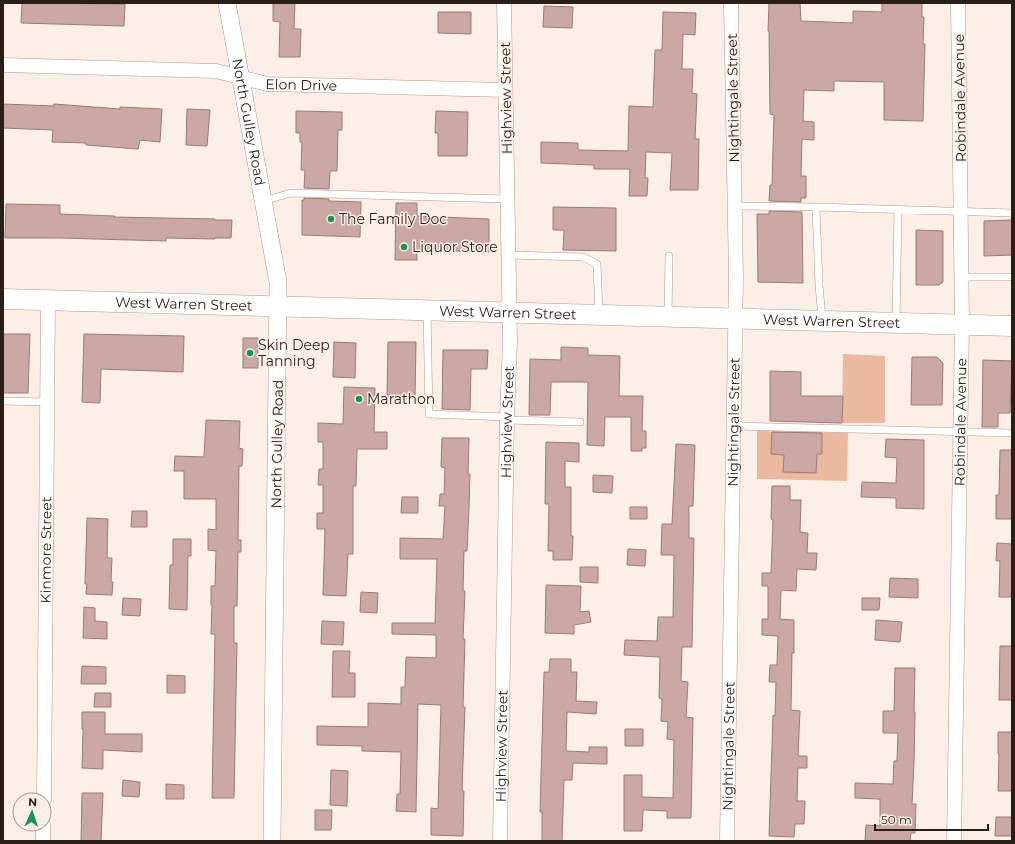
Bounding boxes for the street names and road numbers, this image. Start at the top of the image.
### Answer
street label: Nightingale Street [723,33,743,163]
street label: Robindale Avenue [950,34,970,162]
street label: Highview Street [496,42,516,154]
street label: North Gulley Road [228,57,269,187]
street label: Elon Drive [265,75,337,95]
street label: West Warren Street [115,293,253,315]
street label: West Warren Street [439,302,577,323]
street label: West Warren Street [763,310,901,332]
street label: Nightingale Street [724,357,744,487]
street label: Robindale Avenue [950,358,970,486]
street label: Highview Street [497,365,518,478]
street label: North Gulley Road [267,379,287,509]
street label: Kinmore Street [37,496,55,603]
street label: Nightingale Street [718,681,739,811]
street label: Highview Street [492,689,511,802]

